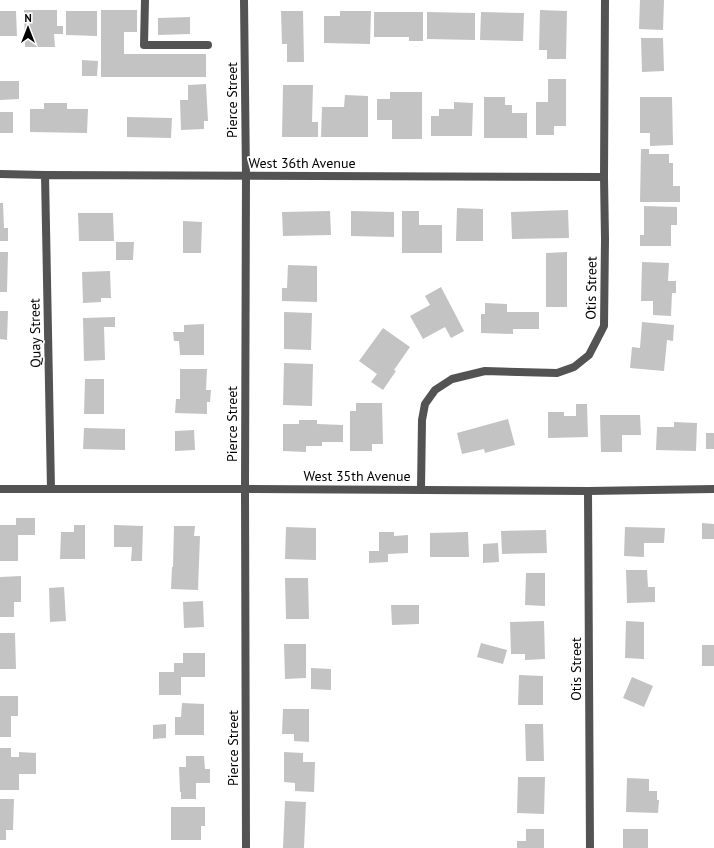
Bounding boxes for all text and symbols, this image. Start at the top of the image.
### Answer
north arrow [8,8,48,48]
text: N [24,11,32,25]
street label: Pierce Street [223,62,241,138]
street label: West 36th Avenue [248,154,356,172]
street label: Otis Street [581,256,601,320]
street label: Quay Street [25,298,45,368]
street label: Pierce Street [223,386,241,462]
street label: West 35th Avenue [303,467,411,485]
street label: Otis Street [567,637,585,701]
street label: Pierce Street [224,710,242,786]

